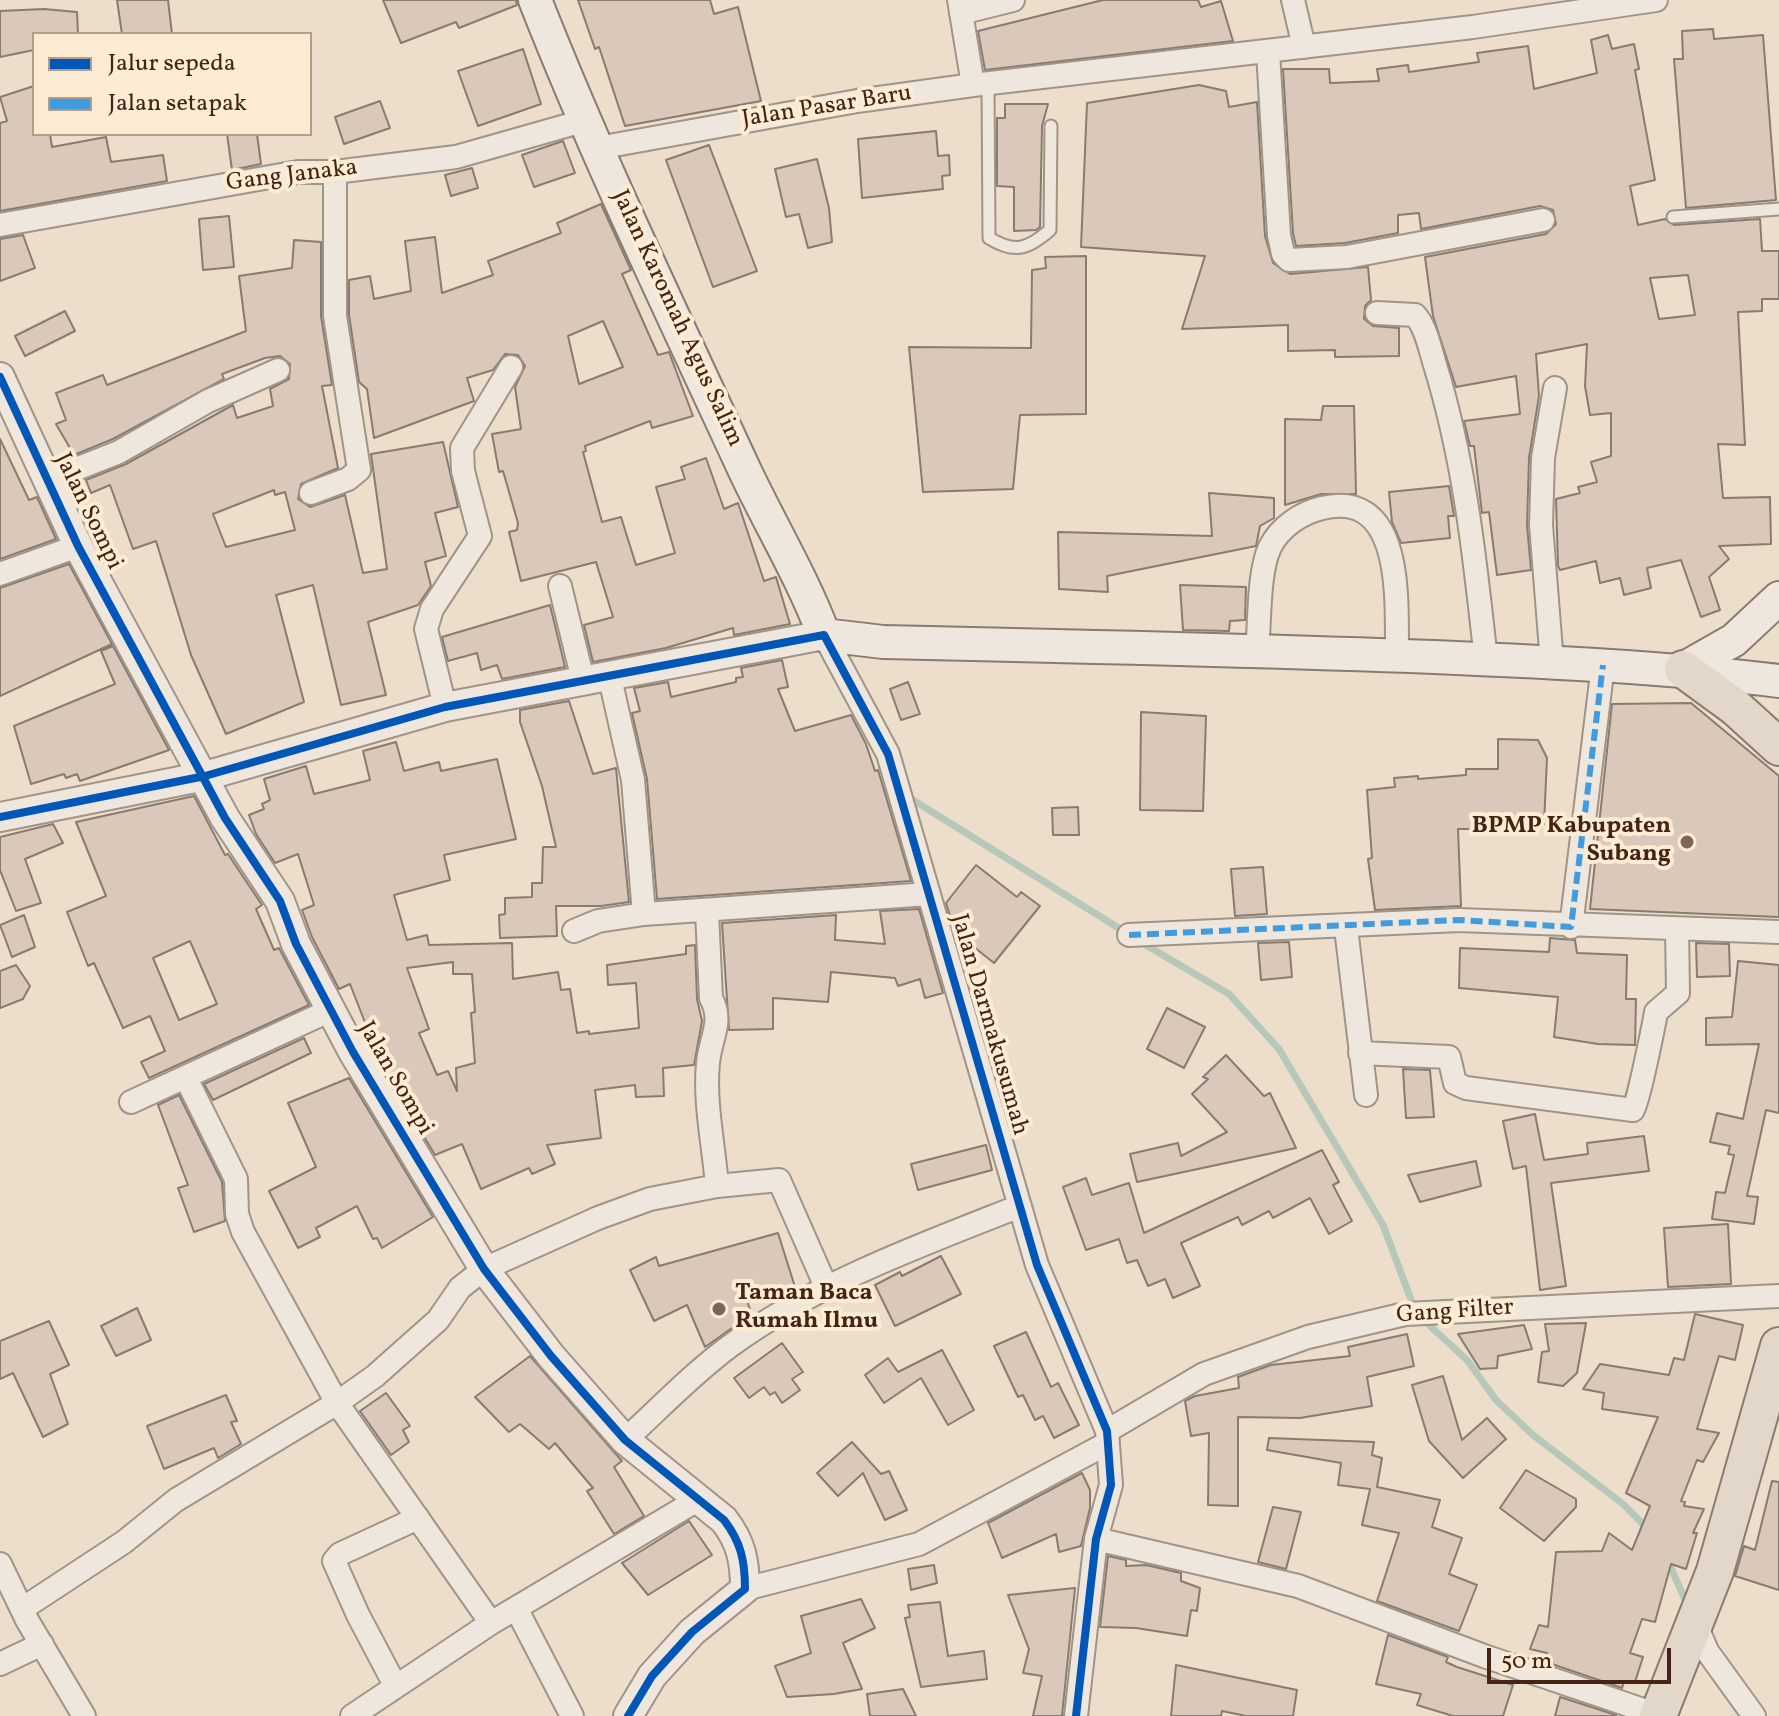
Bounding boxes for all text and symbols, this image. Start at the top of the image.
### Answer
legend [32,32,312,136]
text: Jalur sepeda [108,47,236,81]
street label: Jalan Pasar Baru [740,80,914,136]
text: Jalan setapak [108,87,247,121]
street label: Gang Janaka [225,155,359,199]
street label: Jalan Karomah Agus Salim [604,186,748,452]
street label: Jalan Sompi [46,449,128,575]
place label: BPMP Kabupaten Subang [1472,814,1671,870]
marker: BPMP Kabupaten Subang [1678,833,1696,851]
street label: Jalan Darmakusumah [943,911,1033,1139]
street label: Jalan Sompi [350,1017,438,1141]
place label: Taman Baca Rumah Ilmu [735,1281,878,1337]
street label: Gang Filter [1395,1295,1515,1331]
marker: Taman Baca Rumah Ilmu [710,1300,728,1318]
scale bar [1491,1632,1675,1682]
text: 50 m [1501,1645,1553,1679]

